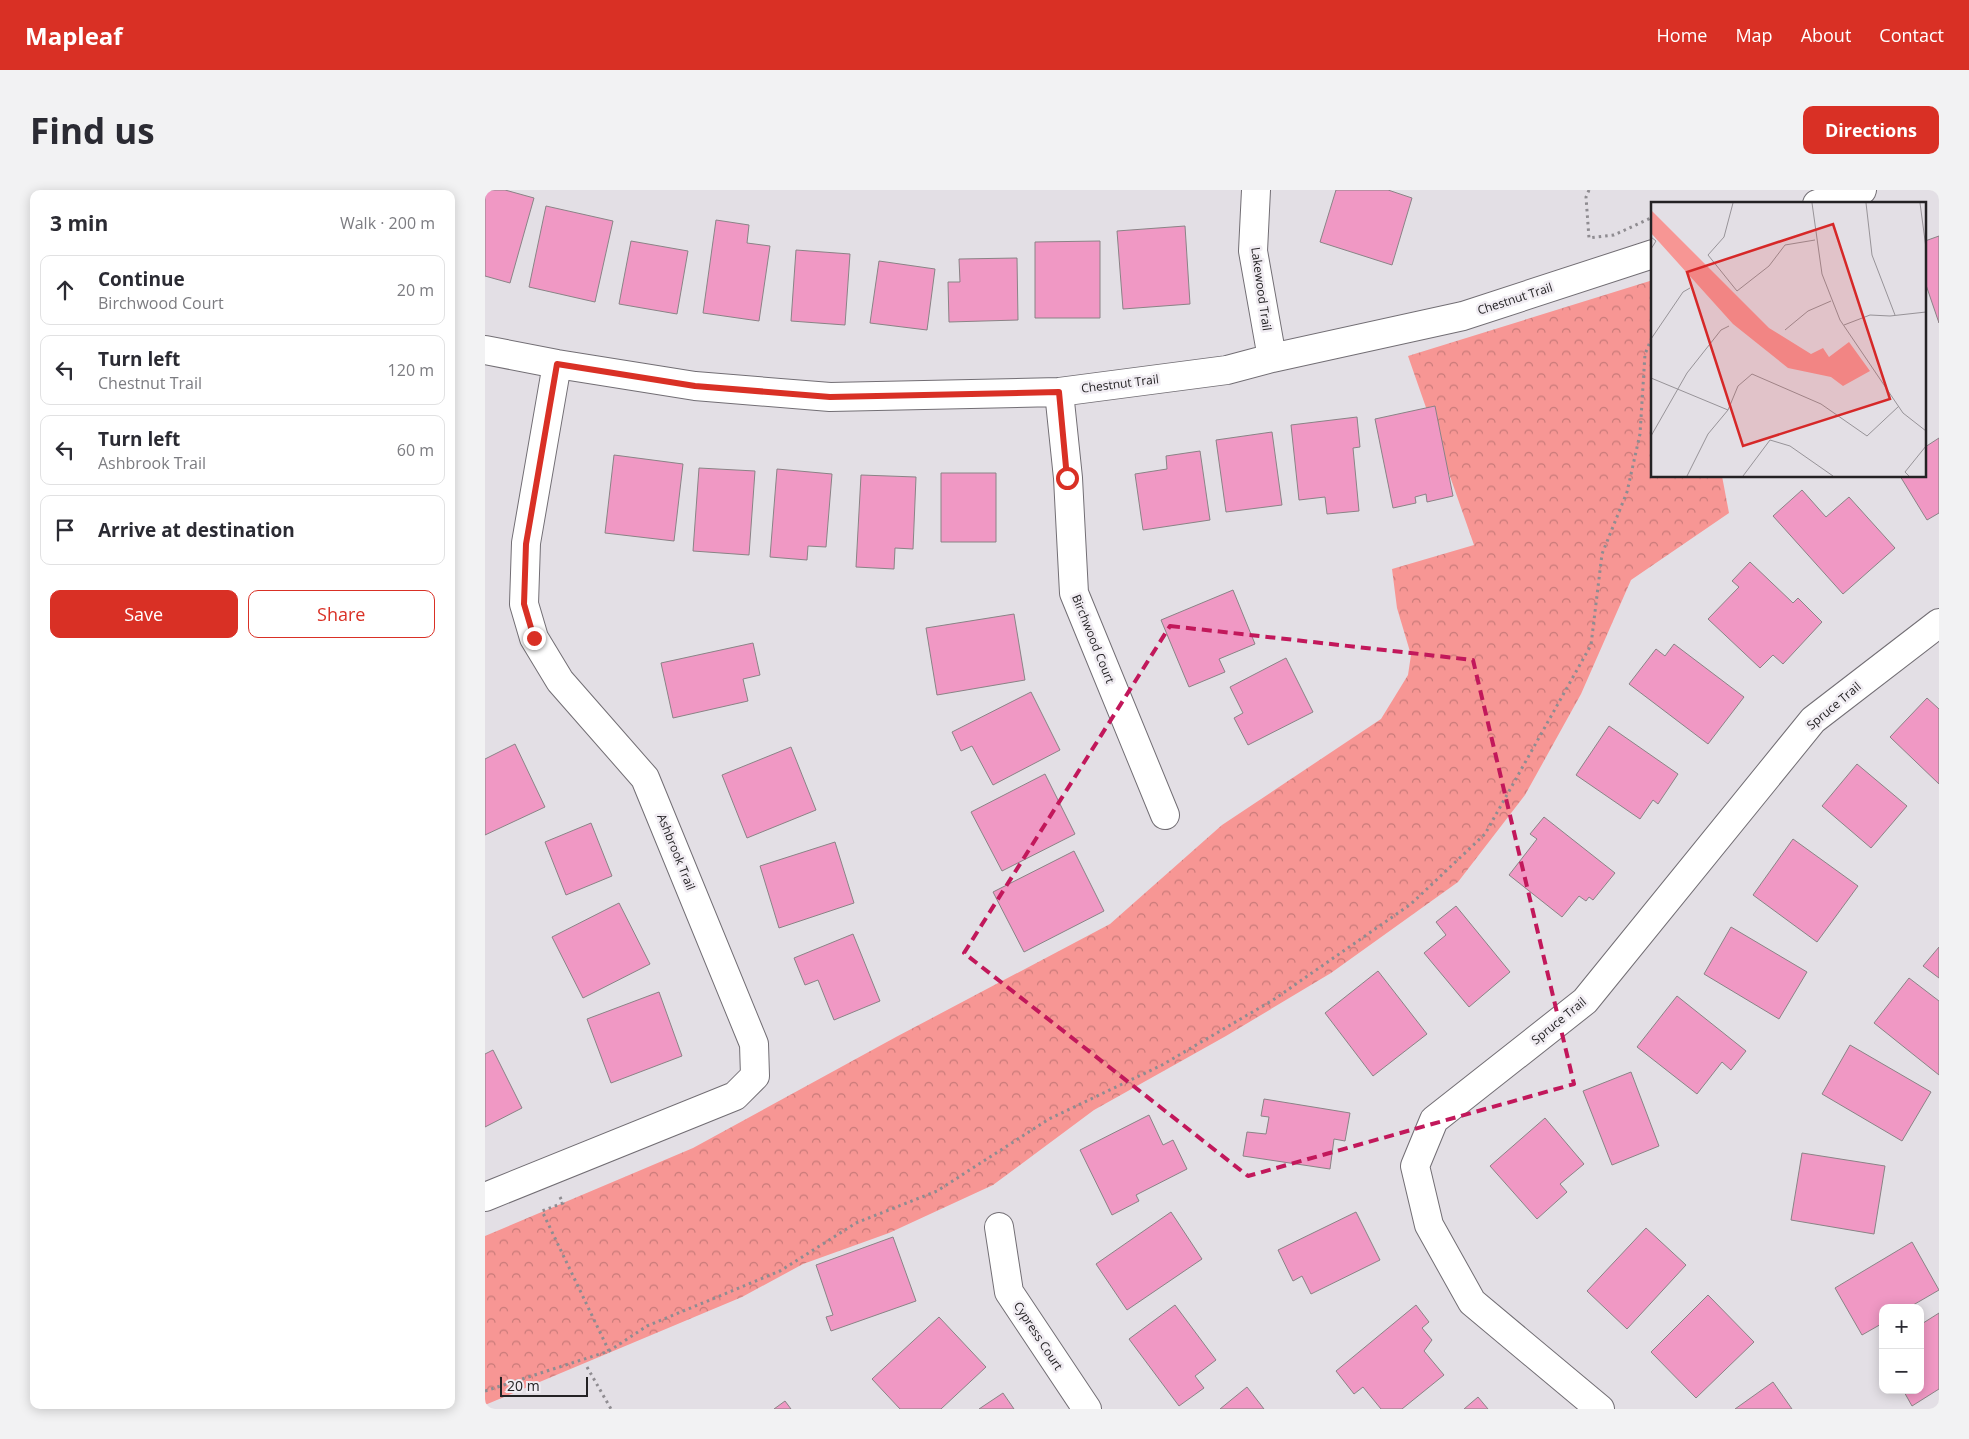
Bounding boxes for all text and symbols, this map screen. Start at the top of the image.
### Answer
text: Mapleaf [25,19,123,52]
text: Home [1657,23,1707,47]
text: Map [1735,23,1773,47]
text: About [1801,23,1851,47]
text: Contact [1879,23,1944,47]
button: Directions [1803,106,1939,154]
text: Find us [30,107,155,154]
inset map [1651,202,1927,478]
text: 3 min [50,209,108,237]
text: Walk · 200 m [340,212,435,234]
street label: Lakewood Trail [1247,246,1276,332]
text: Continue [98,266,185,292]
icon: ahead [51,276,79,304]
street label: Chestnut Trail [1475,278,1555,319]
text: 20 m [397,279,434,301]
text: Birchwood Court [98,292,224,314]
text: Turn left [98,346,180,372]
icon: left [51,356,79,384]
text: 120 m [388,359,434,381]
street label: Chestnut Trail [1080,370,1160,397]
text: Chestnut Trail [98,372,202,394]
text: Turn left [98,426,180,452]
icon: left [51,436,79,464]
text: 60 m [397,439,434,461]
text: Ashbrook Trail [98,452,206,474]
route start [1056,467,1079,490]
icon: arrive [51,516,79,544]
text: Arrive at destination [98,517,295,543]
button: Save [50,590,238,638]
button: Share [248,590,435,638]
street label: Birchwood Court [1068,592,1119,686]
route end [523,627,546,650]
street label: Spruce Trail [1803,678,1864,733]
street label: Ashbrook Trail [653,811,700,893]
street label: Spruce Trail [1528,993,1590,1048]
street label: Cypress Court [1010,1298,1067,1373]
map controls [1879,1304,1924,1394]
button: + [1879,1304,1924,1349]
button: − [1879,1349,1924,1394]
scale bar [500,1374,587,1397]
text: 20 m [507,1376,540,1395]

